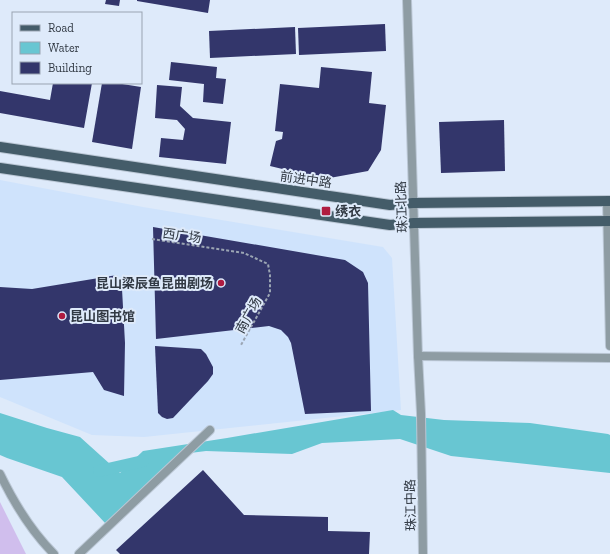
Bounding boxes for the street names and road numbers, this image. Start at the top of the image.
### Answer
street label: 前进中路 [279,168,333,191]
street label: 珠江北路 [393,181,410,233]
street label: 西广场 [162,225,202,246]
street label: 南广场 [232,295,264,336]
street label: 珠江中路 [403,479,418,531]

